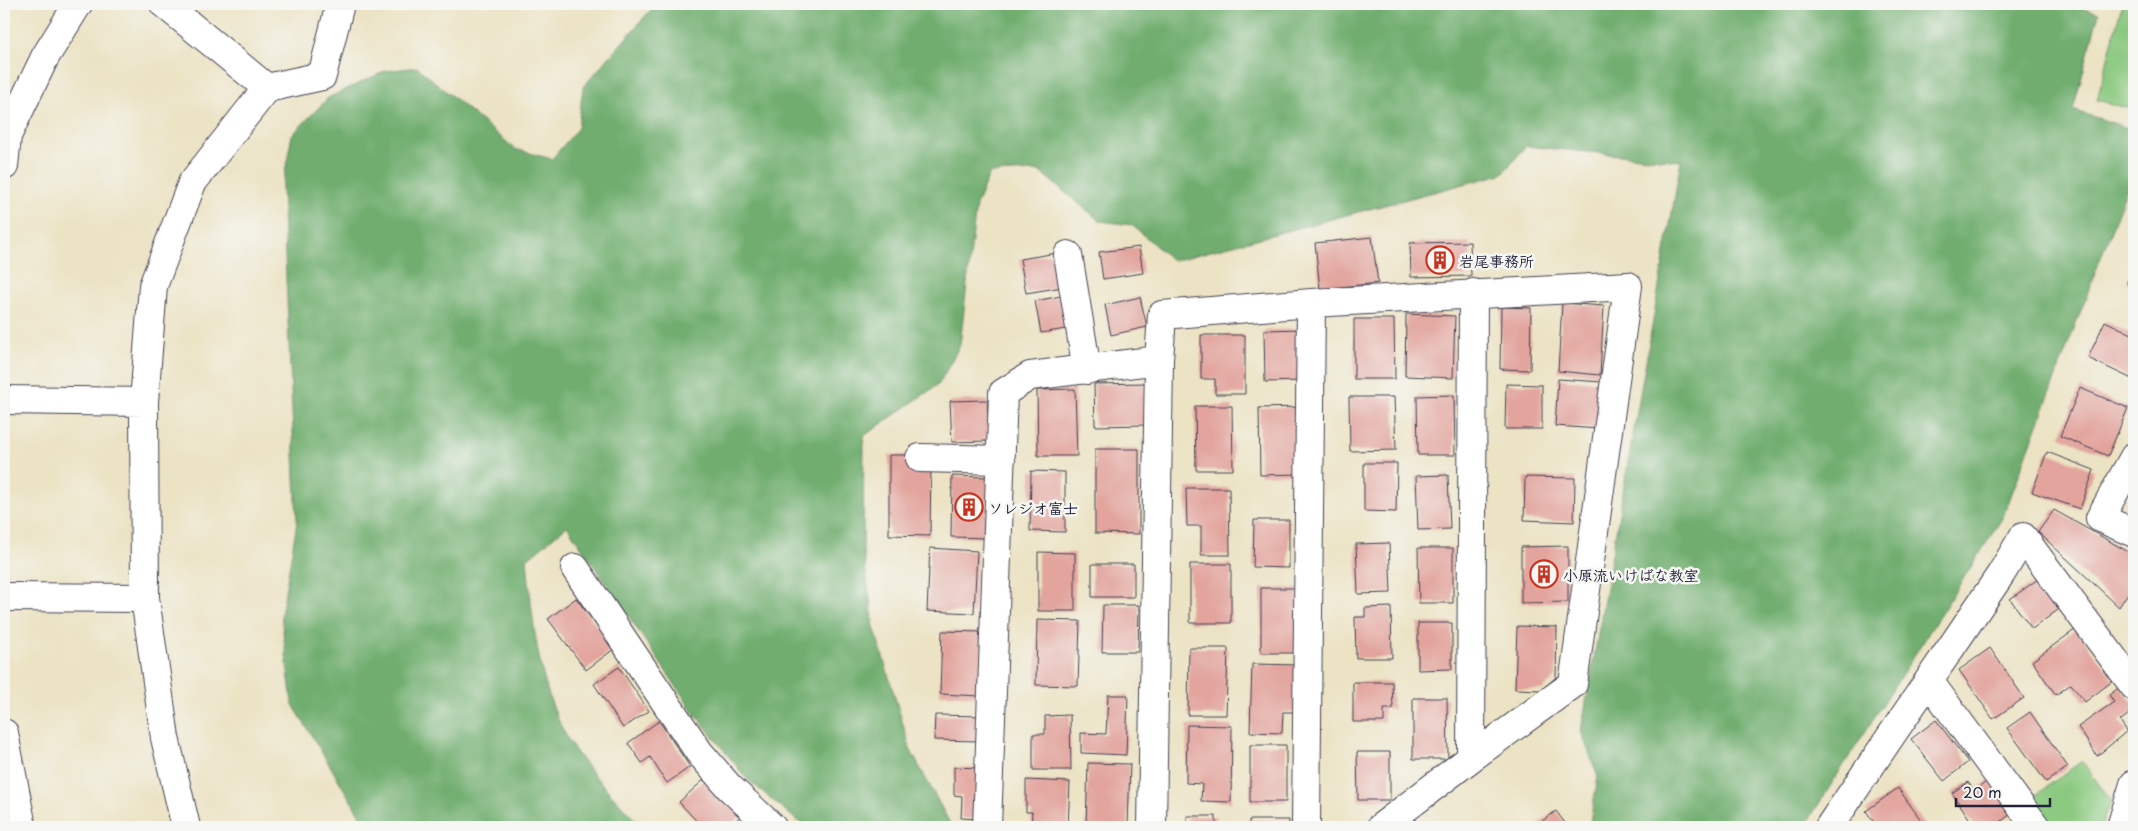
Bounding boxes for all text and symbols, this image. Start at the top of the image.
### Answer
building icon: 岩尾事務所 [1425,245,1455,275]
place label: 岩尾事務所 [1459,249,1534,272]
building icon: ソレジオ富士 [954,492,984,522]
place label: ソレジオ富士 [988,496,1078,519]
building icon: 小原流いけばな教室 [1529,559,1559,589]
place label: 小原流いけばな教室 [1563,563,1699,586]
scale bar [1956,776,2049,808]
text: 20 m [1963,780,2002,803]

